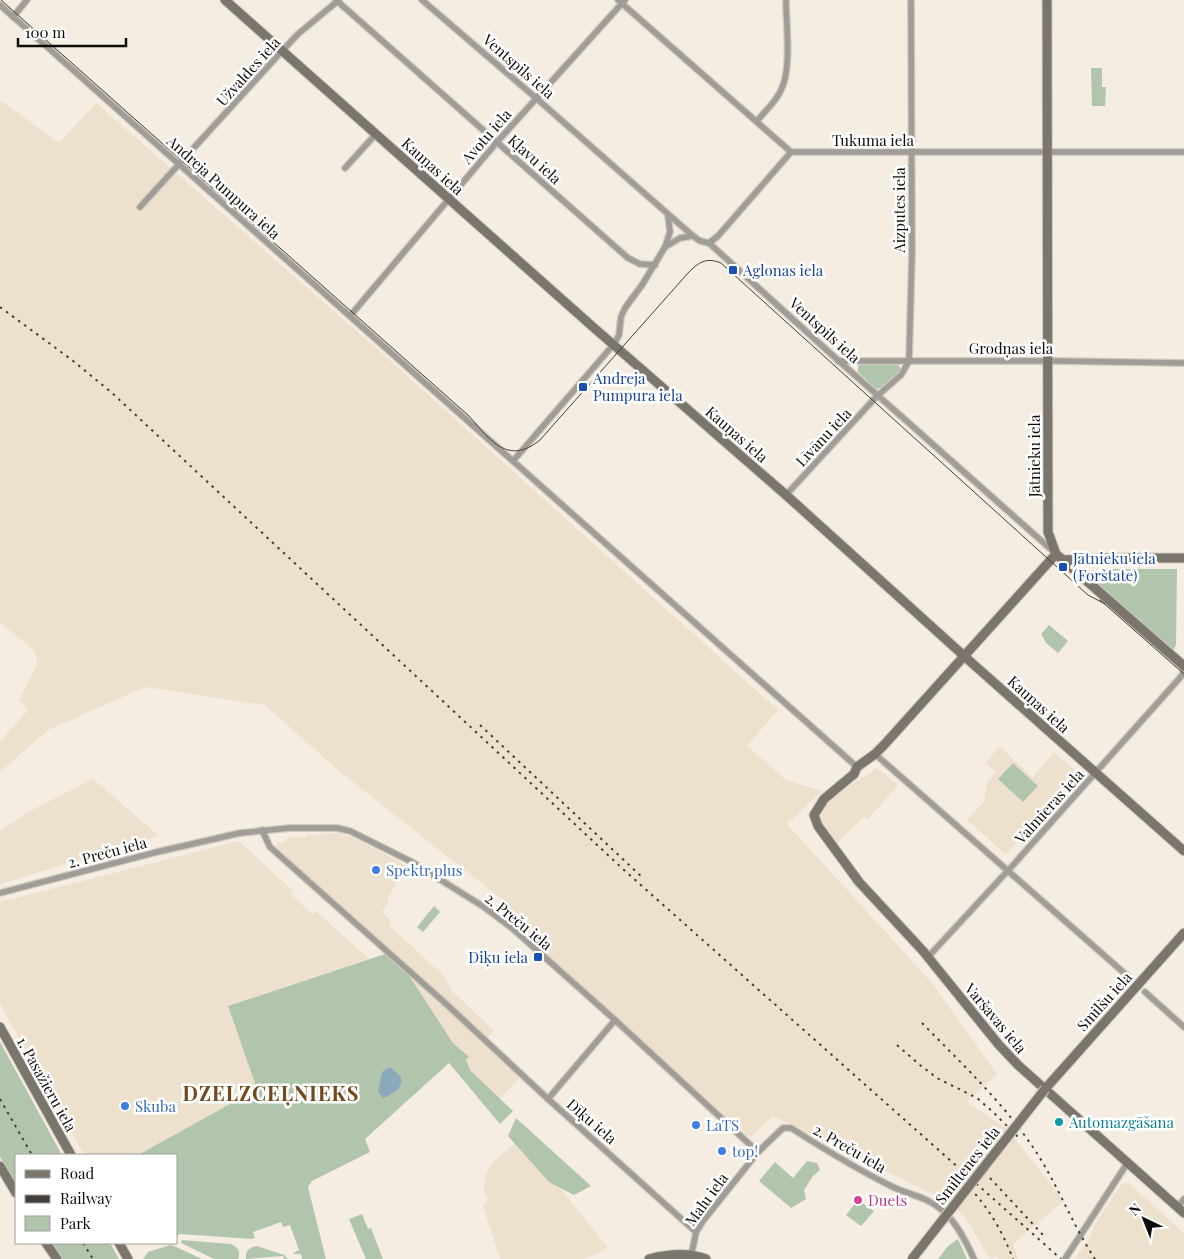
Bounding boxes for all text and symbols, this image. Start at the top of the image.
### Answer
scale bar [18,15,125,47]
text: 100 m [25,22,66,42]
street label: Ventspils iela [478,29,559,103]
street label: Užvaldes iela [212,32,285,110]
street label: Avotu iela [456,104,516,168]
street label: Andreja Pumpura iela [162,130,285,244]
street label: Kļavu iela [504,130,566,189]
street label: Tukuma iela [832,130,915,150]
street label: Kauņas iela [398,133,469,199]
street label: Aizputes iela [889,167,909,254]
place label: Aglonas iela [742,260,824,280]
marker: Aglonas iela [727,264,739,276]
street label: Ventspils iela [785,292,865,367]
street label: Grodņas iela [969,338,1054,358]
place label: Andreja Pumpura iela [592,368,683,405]
marker: Andreja Pumpura iela [577,381,589,393]
street label: Kauņas iela [702,401,773,467]
street label: Līvānu iela [791,403,856,471]
street label: Jātnieku iela [1024,414,1044,498]
place label: Jātnieku iela (Forštate) [1072,548,1156,585]
marker: Jātnieku iela (Forštate) [1057,561,1069,573]
street label: Kauņas iela [1004,671,1075,737]
street label: Valmieras iela [1009,764,1088,848]
street label: 2. Preču iela [65,832,149,872]
place label: Spektr plus [386,860,463,880]
marker: Spektr plus [370,864,382,876]
street label: 2. Preču iela [481,888,557,955]
place label: Diķu iela [468,947,529,967]
marker: Diķu iela [532,951,544,963]
street label: Smilšu iela [1072,967,1136,1035]
street label: Varšavas iela [960,978,1032,1058]
street label: 1. Pasažieru iela [13,1033,82,1135]
district label: DZELZCEĻNIEKS [182,1079,360,1107]
street label: Dīķu iela [563,1094,621,1148]
place label: Skuba [135,1096,177,1116]
marker: Skuba [119,1100,131,1112]
place label: Automazgāšana [1068,1112,1175,1132]
place label: LaTS [706,1115,739,1135]
marker: Automazgāšana [1053,1116,1065,1128]
marker: LaTS [690,1119,702,1131]
street label: 2. Preču iela [810,1119,890,1177]
street label: Smiltenes iela [930,1121,1004,1208]
place label: top! [732,1141,758,1161]
marker: top! [716,1145,728,1157]
legend [15,1154,178,1244]
text: Road [60,1163,94,1183]
street label: Malu iela [680,1168,732,1230]
text: Railway [60,1188,113,1208]
place label: Duets [868,1190,907,1210]
marker: Duets [852,1194,864,1206]
north arrow [1119,1194,1169,1244]
text: N [1125,1199,1145,1220]
text: Park [60,1213,92,1233]

